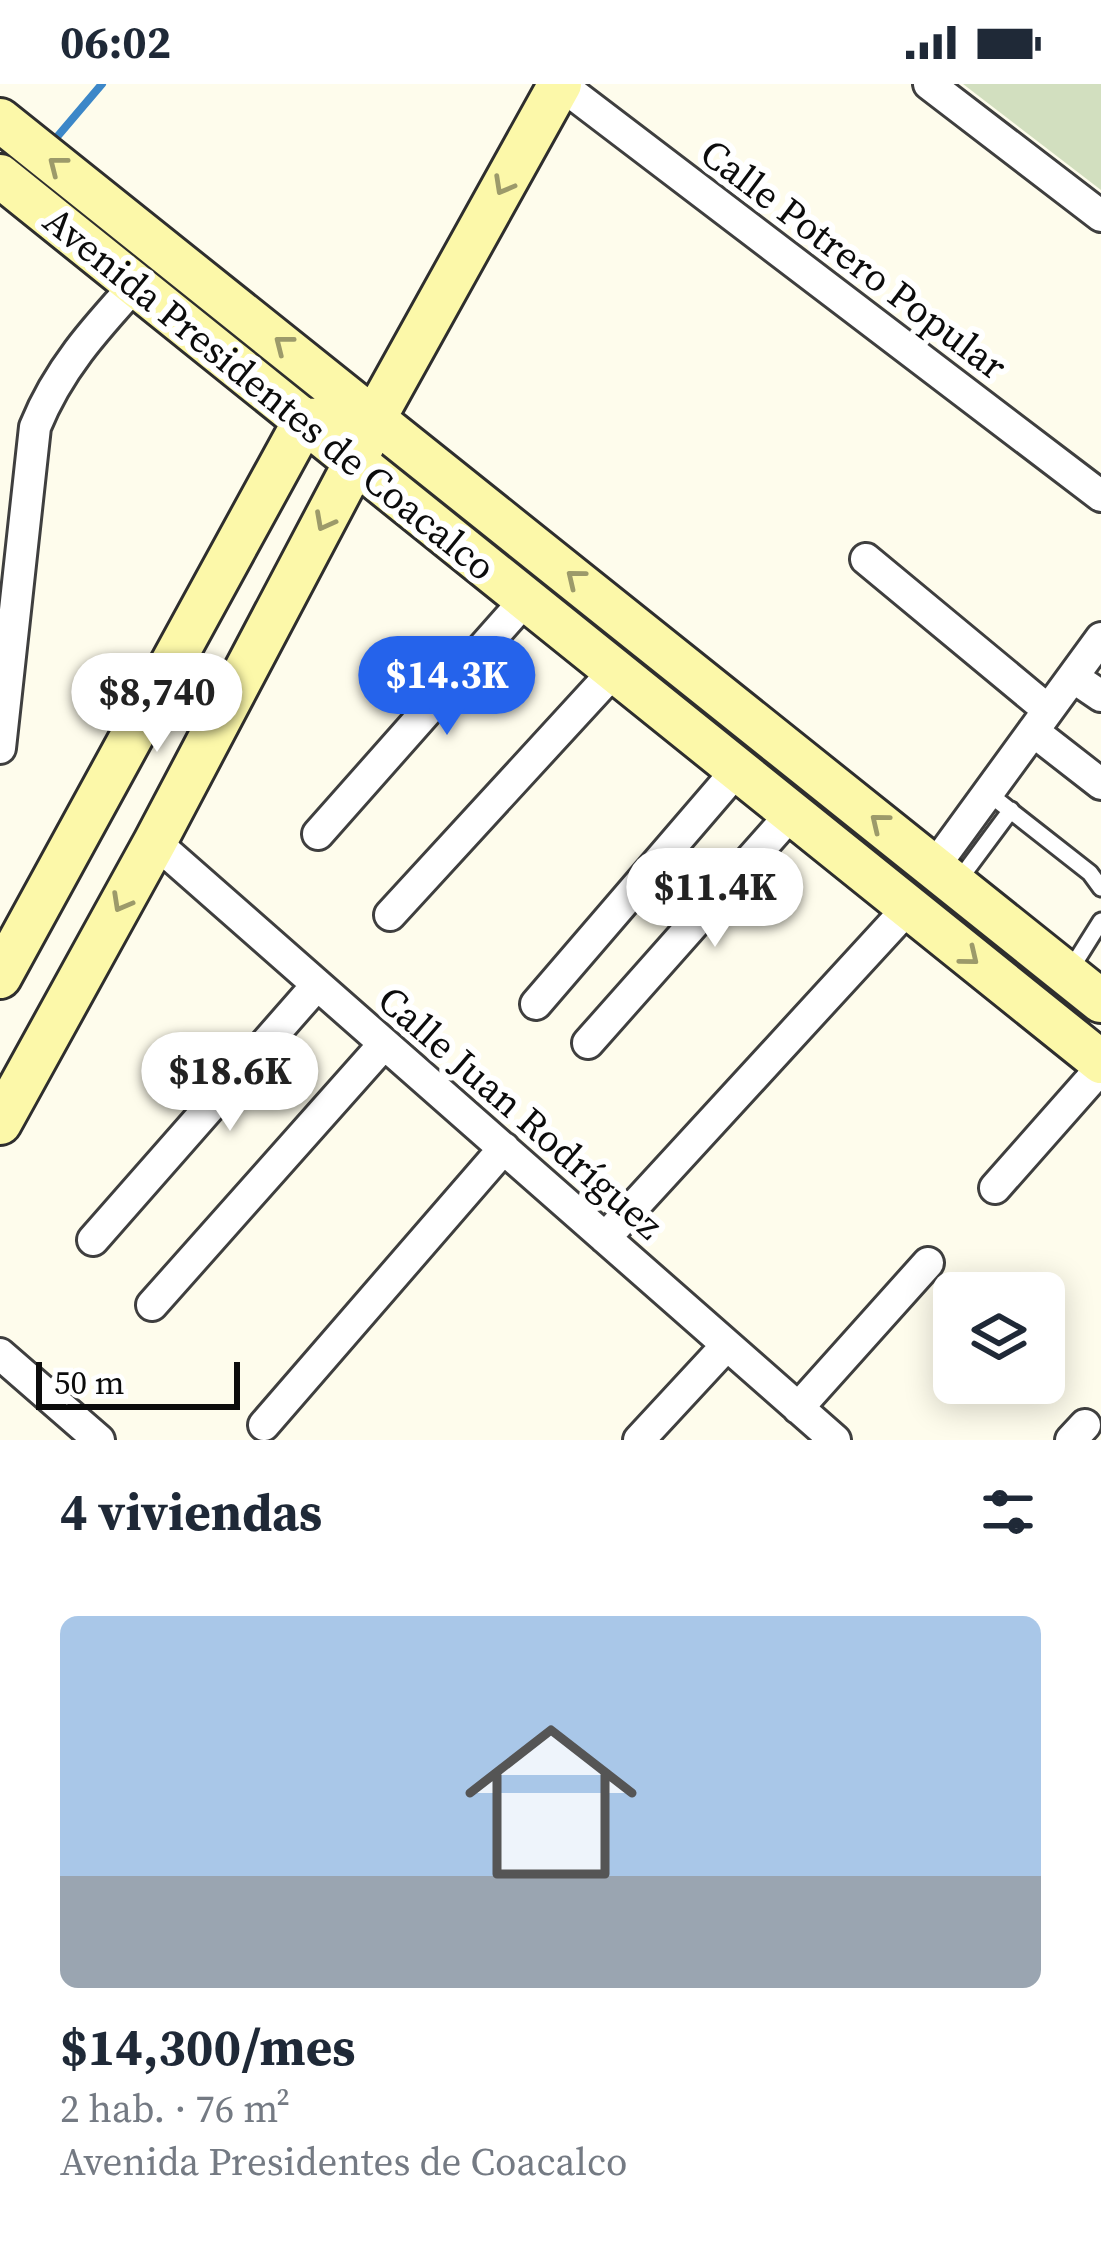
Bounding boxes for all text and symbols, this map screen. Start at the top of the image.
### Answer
text: 06:02 [60,11,171,73]
street label: Calle Potrero Popular [690,127,1018,392]
one-way arrow [48,158,70,179]
one-way arrow [495,174,518,195]
street label: Avenida Presidentes de Coacalco [33,194,507,593]
one-way arrow [275,337,297,358]
one-way arrow [315,509,338,530]
one-way arrow [567,571,589,592]
pin: $14.3K [349,636,545,738]
text: $14.3K [385,648,509,701]
pin: $8,740 [59,653,255,755]
text: $8,740 [98,665,216,718]
one-way arrow [871,815,893,836]
pin: $11.4K [617,848,813,950]
text: $11.4K [653,860,777,913]
one-way arrow [112,891,135,912]
one-way arrow [956,942,978,964]
street label: Calle Juan Rodríguez [367,974,675,1251]
pin: $18.6K [132,1032,328,1134]
text: $18.6K [168,1044,292,1097]
map controls [933,1272,1065,1404]
button: layers [933,1272,1065,1404]
scale bar [36,1356,240,1409]
text: 50 m [54,1360,124,1405]
text: 4 viviendas [60,1477,322,1547]
icon: filters [975,1479,1041,1545]
icon: home [443,1694,659,1910]
text: $14,300/mes [60,2012,356,2082]
text: 2 hab. · 76 m² [60,2082,290,2135]
text: Avenida Presidentes de Coacalco [60,2135,627,2188]

